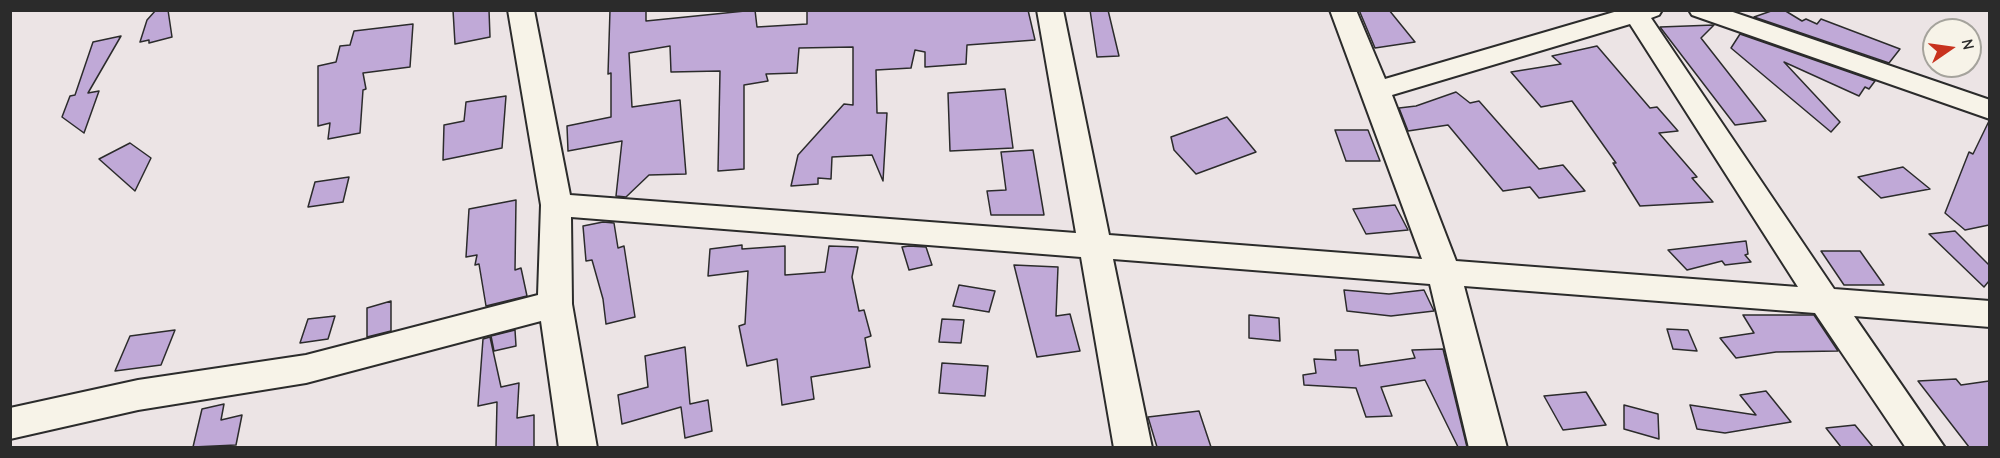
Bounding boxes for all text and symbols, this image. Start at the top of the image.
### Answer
north arrow [1922,18,1982,78]
text: N [1958,37,1978,52]

